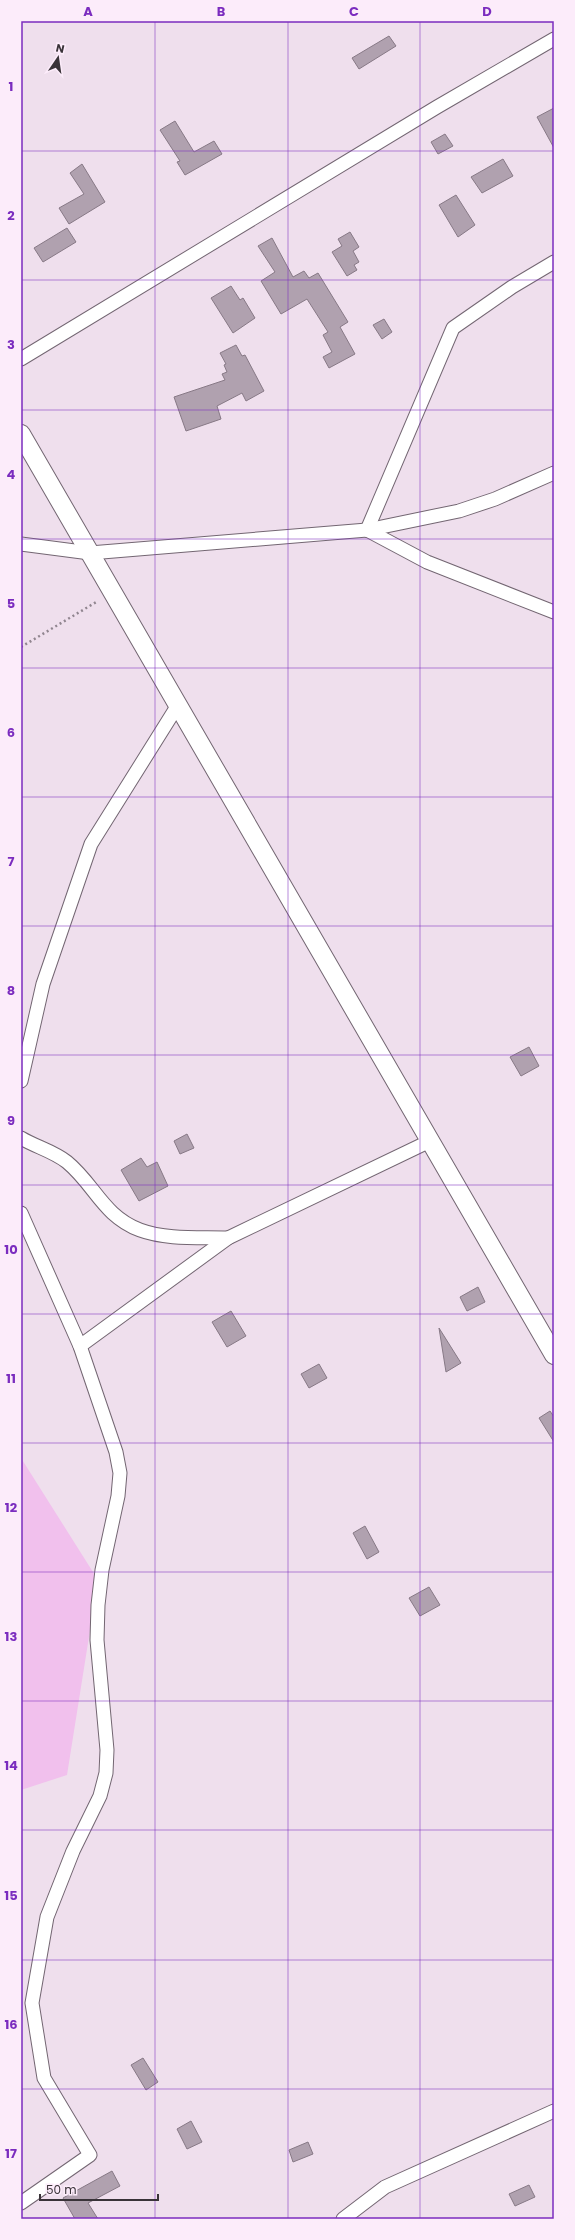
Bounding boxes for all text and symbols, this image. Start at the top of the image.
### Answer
text: A [83,2,93,21]
text: B [217,2,226,21]
text: C [349,2,359,21]
text: D [482,2,492,21]
north arrow [38,38,78,78]
text: N [54,40,66,57]
text: 1 [9,77,13,96]
text: 2 [7,206,15,225]
text: 3 [7,335,15,354]
text: 4 [7,465,16,484]
text: 5 [7,594,15,613]
text: 6 [7,723,15,742]
text: 7 [8,852,15,871]
text: 8 [7,981,15,1000]
text: 9 [7,1111,15,1130]
text: 10 [4,1240,18,1259]
text: 11 [6,1369,16,1388]
text: 12 [5,1498,18,1517]
text: 13 [5,1627,18,1646]
text: 14 [4,1756,18,1775]
text: 15 [4,1886,18,1905]
text: 16 [4,2015,18,2034]
text: 17 [5,2144,17,2163]
scale bar [40,2176,158,2202]
text: 50 m [46,2181,77,2198]

